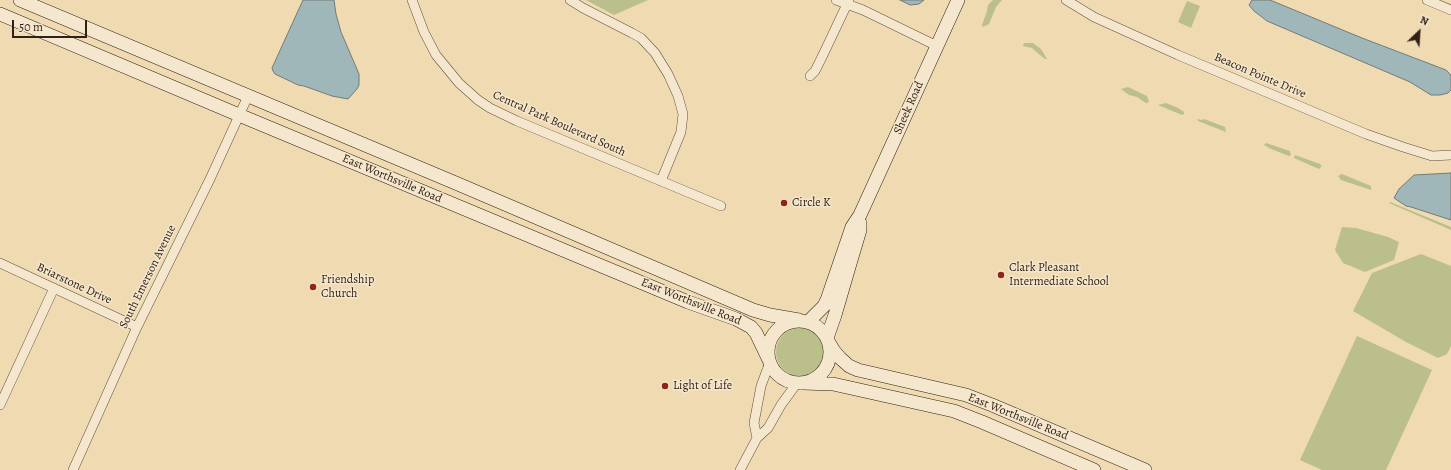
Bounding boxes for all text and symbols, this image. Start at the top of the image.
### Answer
scale bar [14,12,89,38]
north arrow [1399,12,1439,52]
text: N [1417,12,1431,29]
text: 50 m [19,19,43,35]
street label: Beacon Pointe Drive [1212,50,1308,102]
street label: Sheek Road [891,79,927,137]
street label: Central Park Boulevard South [490,88,628,160]
street label: East Worthsville Road [340,151,444,207]
place label: Circle K [792,196,830,210]
marker: Circle K [779,198,789,208]
street label: South Emerson Avenue [117,223,179,331]
street label: Briarstone Drive [34,260,114,308]
place label: Clark Pleasant Intermediate School [1009,261,1109,289]
marker: Clark Pleasant Intermediate School [996,270,1006,280]
place label: Friendship Church [321,273,374,301]
street label: East Worthsville Road [639,275,743,329]
marker: Friendship Church [308,282,318,292]
place label: Light of Life [673,379,732,393]
marker: Light of Life [660,381,670,391]
street label: East Worthsville Road [966,390,1070,444]

